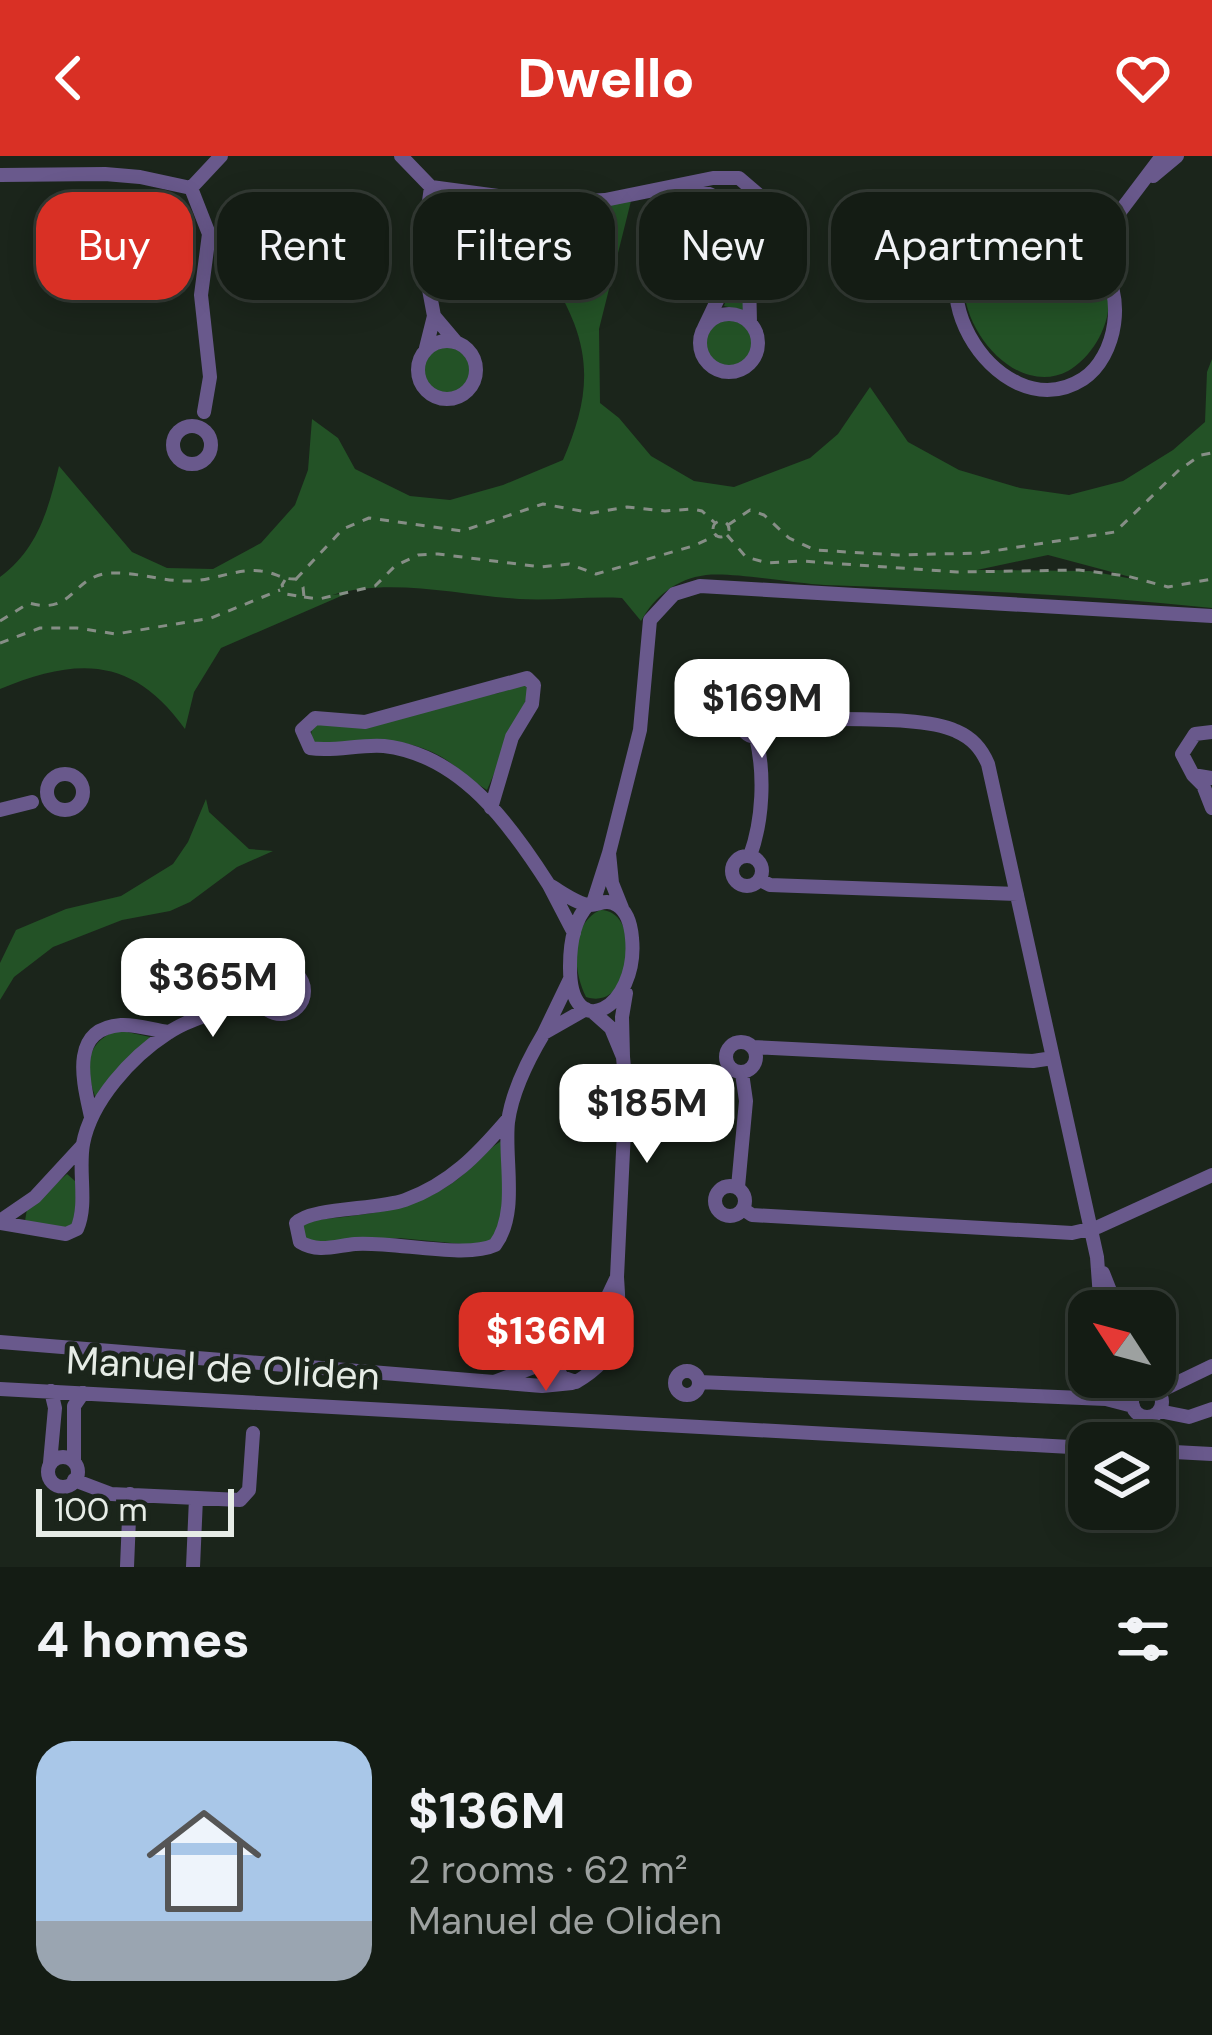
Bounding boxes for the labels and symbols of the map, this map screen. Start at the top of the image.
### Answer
pin: $169M [678,659,846,761]
pin: $365M [129,938,297,1040]
pin: $185M [563,1064,731,1166]
north arrow [1068,1290,1176,1398]
pin: $136M [462,1292,630,1394]
street label: Manuel de Oliden [65,1334,381,1402]
scale bar [36,1483,234,1536]

